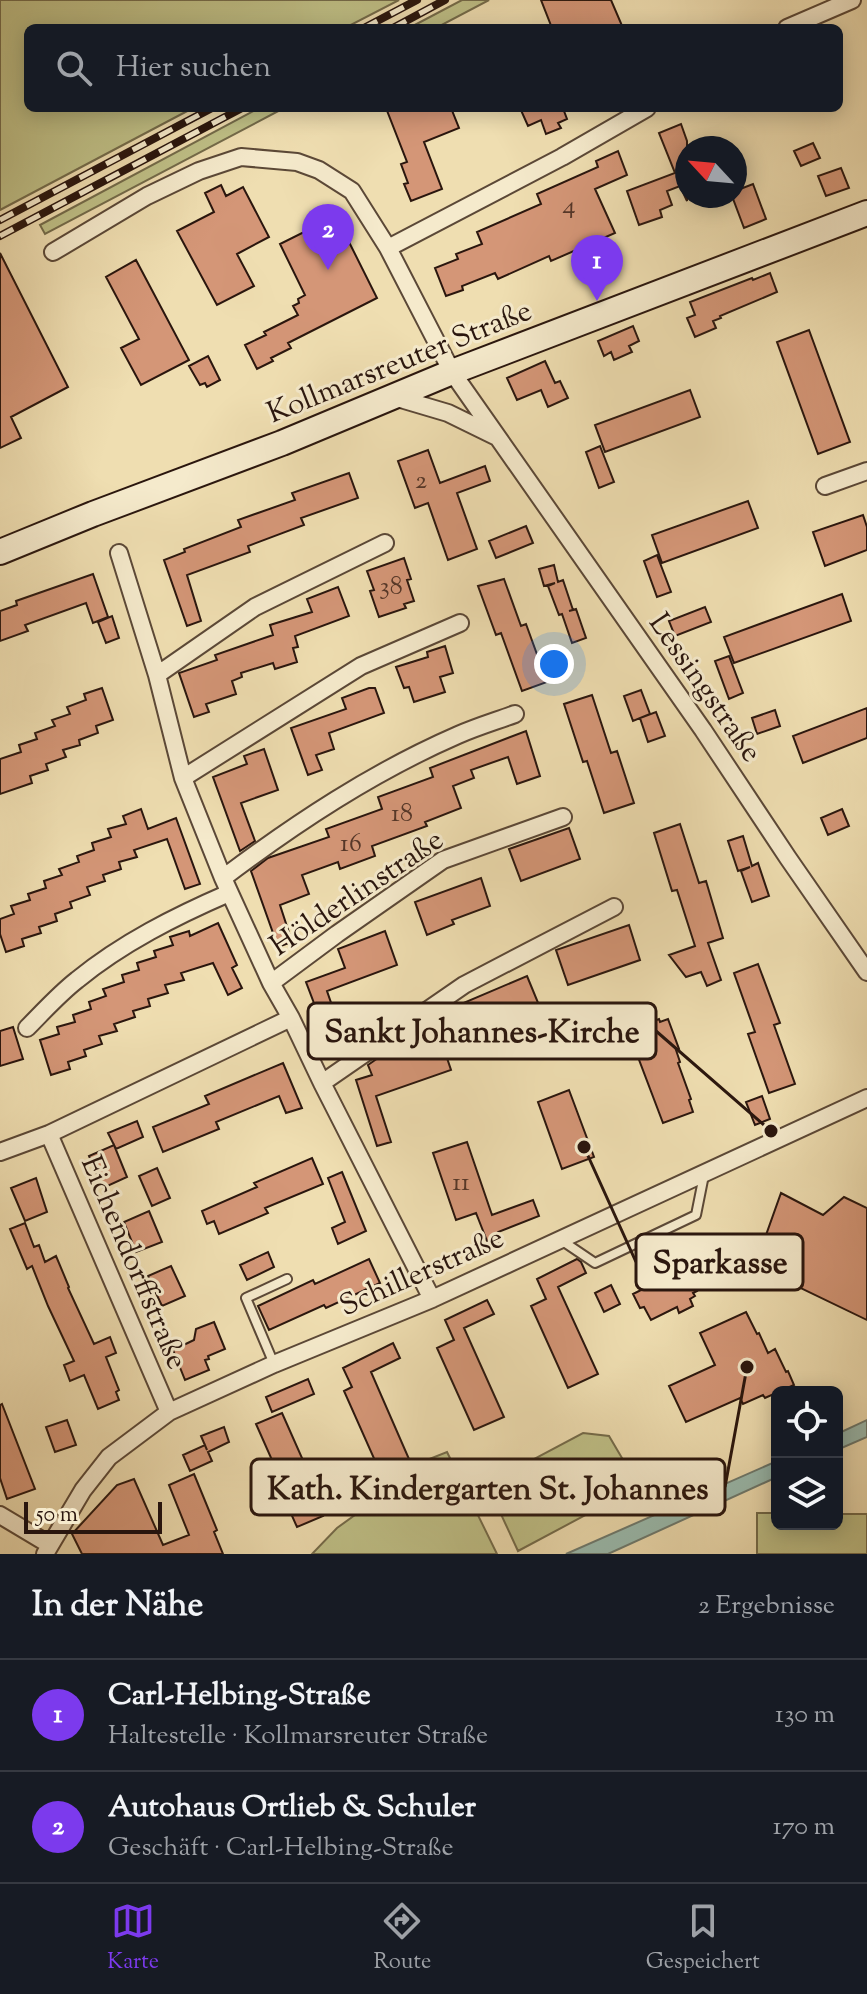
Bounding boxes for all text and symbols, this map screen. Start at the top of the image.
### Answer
search box [24,24,843,112]
icon: search [52,46,96,90]
text: Hier suchen [116,47,271,90]
north arrow [675,136,747,208]
house number: 4 [562,188,576,225]
pin: 2 [302,204,354,270]
pin: 1 [571,235,623,301]
street label: Kollmarsreuter Straße [261,291,539,436]
house number: 2 [415,463,427,500]
house number: 38 [379,569,403,606]
street label: Lessingstraße [637,605,771,772]
your location [534,644,574,684]
house number: 18 [391,796,413,833]
street label: Hölderlinstraße [262,820,453,968]
house number: 16 [340,826,362,863]
callout: Sankt Johannes-Kirche [308,1003,656,1059]
text: Sankt Johannes-Kirche [324,1011,640,1057]
street label: Eichendorffstraße [68,1150,197,1376]
house number: 11 [452,1165,470,1202]
street label: Schillerstraße [333,1218,511,1329]
callout: Sparkasse [636,1234,803,1290]
text: Sparkasse [652,1242,788,1288]
map controls [771,1386,843,1530]
button: locate [771,1386,843,1458]
button: layers [771,1458,843,1530]
callout: Kath. Kindergarten St. Johannes [251,1459,725,1515]
text: Kath. Kindergarten St. Johannes [267,1468,709,1514]
scale bar [24,1498,162,1534]
text: 50 m [36,1500,78,1532]
text: In der Nähe [32,1582,203,1631]
text: 2 Ergebnisse [698,1588,835,1625]
text: Carl-Helbing-Straße [108,1675,371,1718]
text: 1 [54,1697,62,1734]
text: 130 m [775,1697,835,1734]
text: Haltestelle · Kollmarsreuter Straße [108,1718,488,1755]
text: Autohaus Ortlieb & Schuler [108,1787,476,1830]
text: 2 [52,1809,64,1846]
text: 170 m [773,1809,835,1846]
text: Geschäft · Carl-Helbing-Straße [108,1830,454,1867]
tab: Karte [107,1899,159,1979]
tab: Route [374,1899,431,1979]
tab: Gespeichert [646,1899,760,1979]

